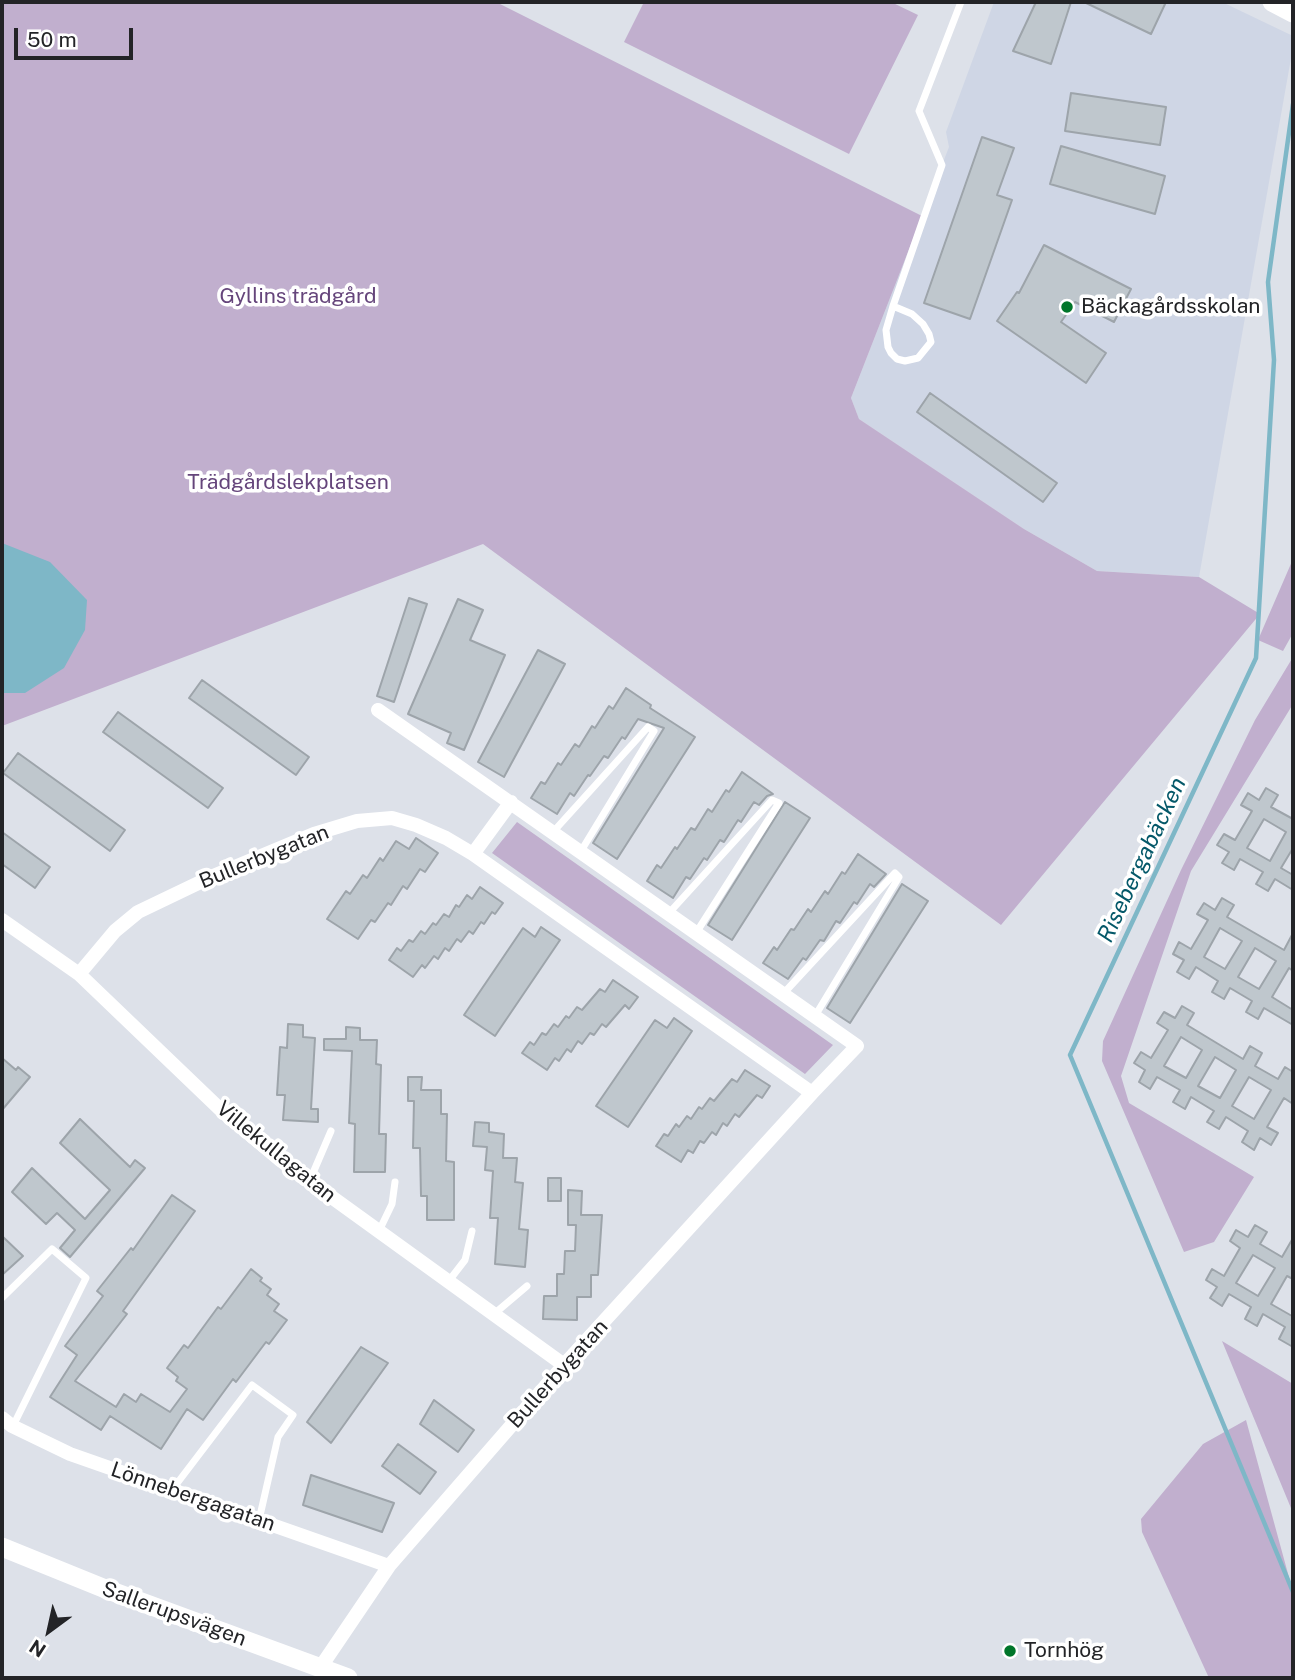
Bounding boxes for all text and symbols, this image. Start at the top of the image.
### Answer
scale bar [18,14,136,58]
text: 50 m [27,27,77,52]
park label: Gyllins trädgård [219,284,377,310]
place label: Bäckagårdsskolan [1081,294,1260,320]
marker: Bäckagårdsskolan [1059,299,1075,315]
park label: Trädgårdslekplatsen [187,470,389,496]
water label: Risebergabäcken [1092,773,1192,947]
street label: Bullerbygatan [196,820,332,894]
street label: Villekullagatan [211,1096,341,1208]
street label: Bullerbygatan [503,1315,613,1433]
street label: Lönnebergagatan [108,1457,278,1537]
street label: Sallerupsvägen [98,1576,250,1652]
north arrow [14,1596,84,1666]
text: N [25,1635,50,1662]
place label: Tornhög [1024,1638,1104,1664]
marker: Tornhög [1002,1643,1018,1659]

